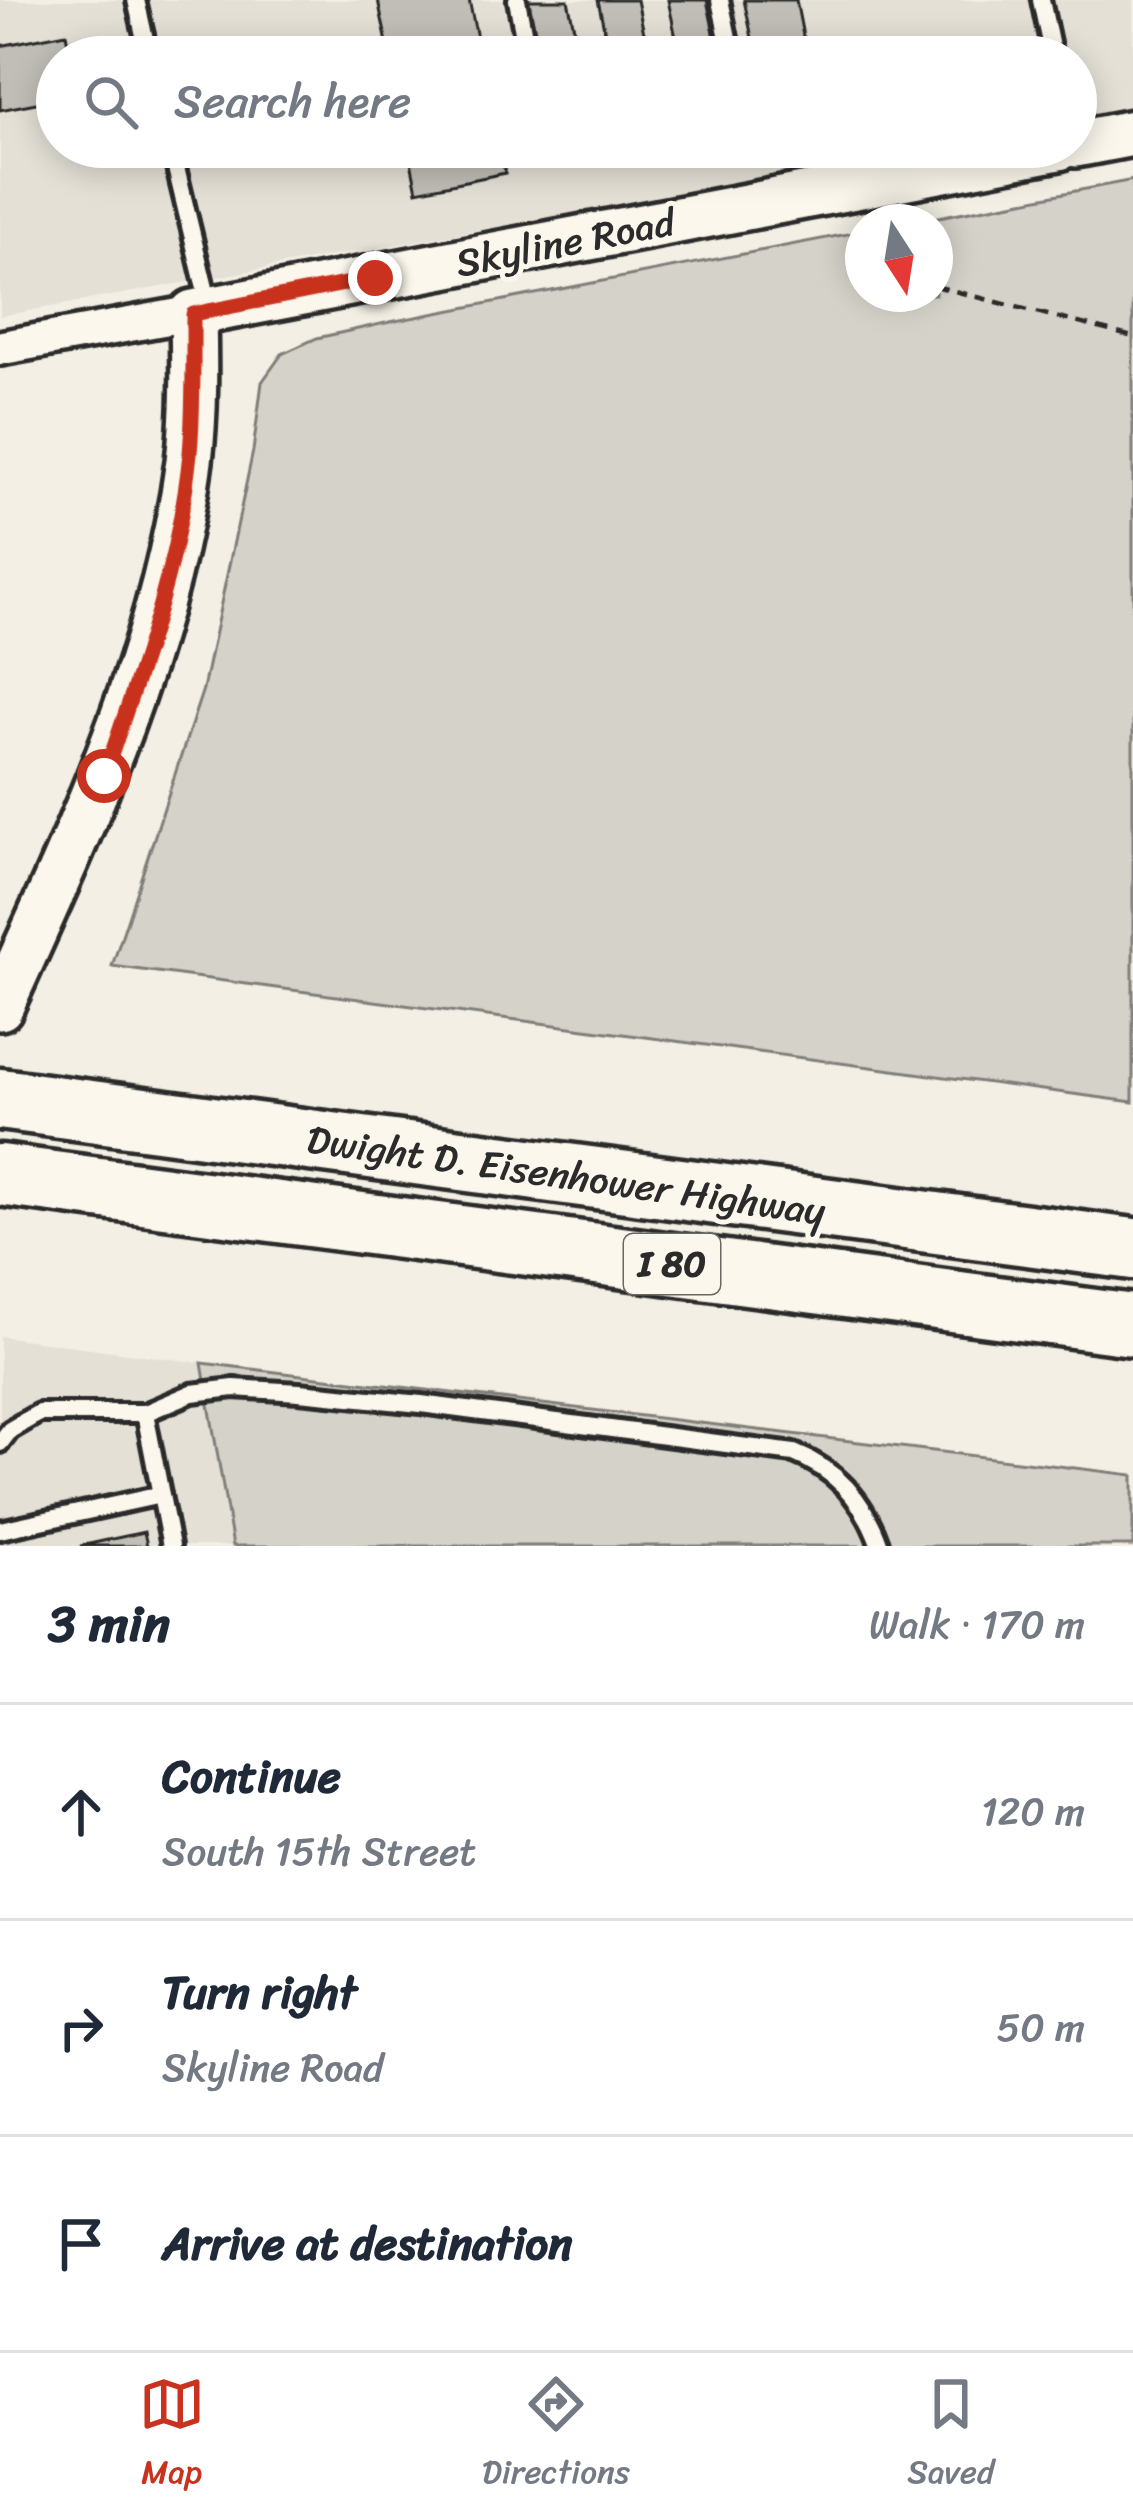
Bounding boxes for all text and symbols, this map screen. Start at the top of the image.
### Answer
search box [36,36,1097,168]
text: Search here [174,62,411,142]
icon: search [78,69,144,135]
street label: Skyline Road [450,187,683,297]
north arrow [845,204,953,312]
route end [348,251,402,305]
route start [77,749,131,803]
street label: Dwight D. Eisenhower Highway [302,1104,830,1246]
road number: I 80 [624,1234,720,1294]
text: 3 min [48,1579,170,1669]
text: Walk · 170 m [869,1590,1085,1659]
text: Continue [162,1737,341,1817]
text: 120 m [981,1777,1085,1846]
icon: ahead [48,1779,114,1845]
text: South 15th Street [162,1817,476,1886]
text: Turn right [162,1953,357,2033]
text: 50 m [996,1993,1085,2062]
icon: right [48,1995,114,2061]
text: Skyline Road [162,2033,384,2102]
text: Arrive at destination [162,2204,572,2284]
icon: arrive [48,2211,114,2277]
tab: Map [139,2371,205,2501]
tab: Directions [482,2371,630,2501]
tab: Saved [907,2371,994,2501]

